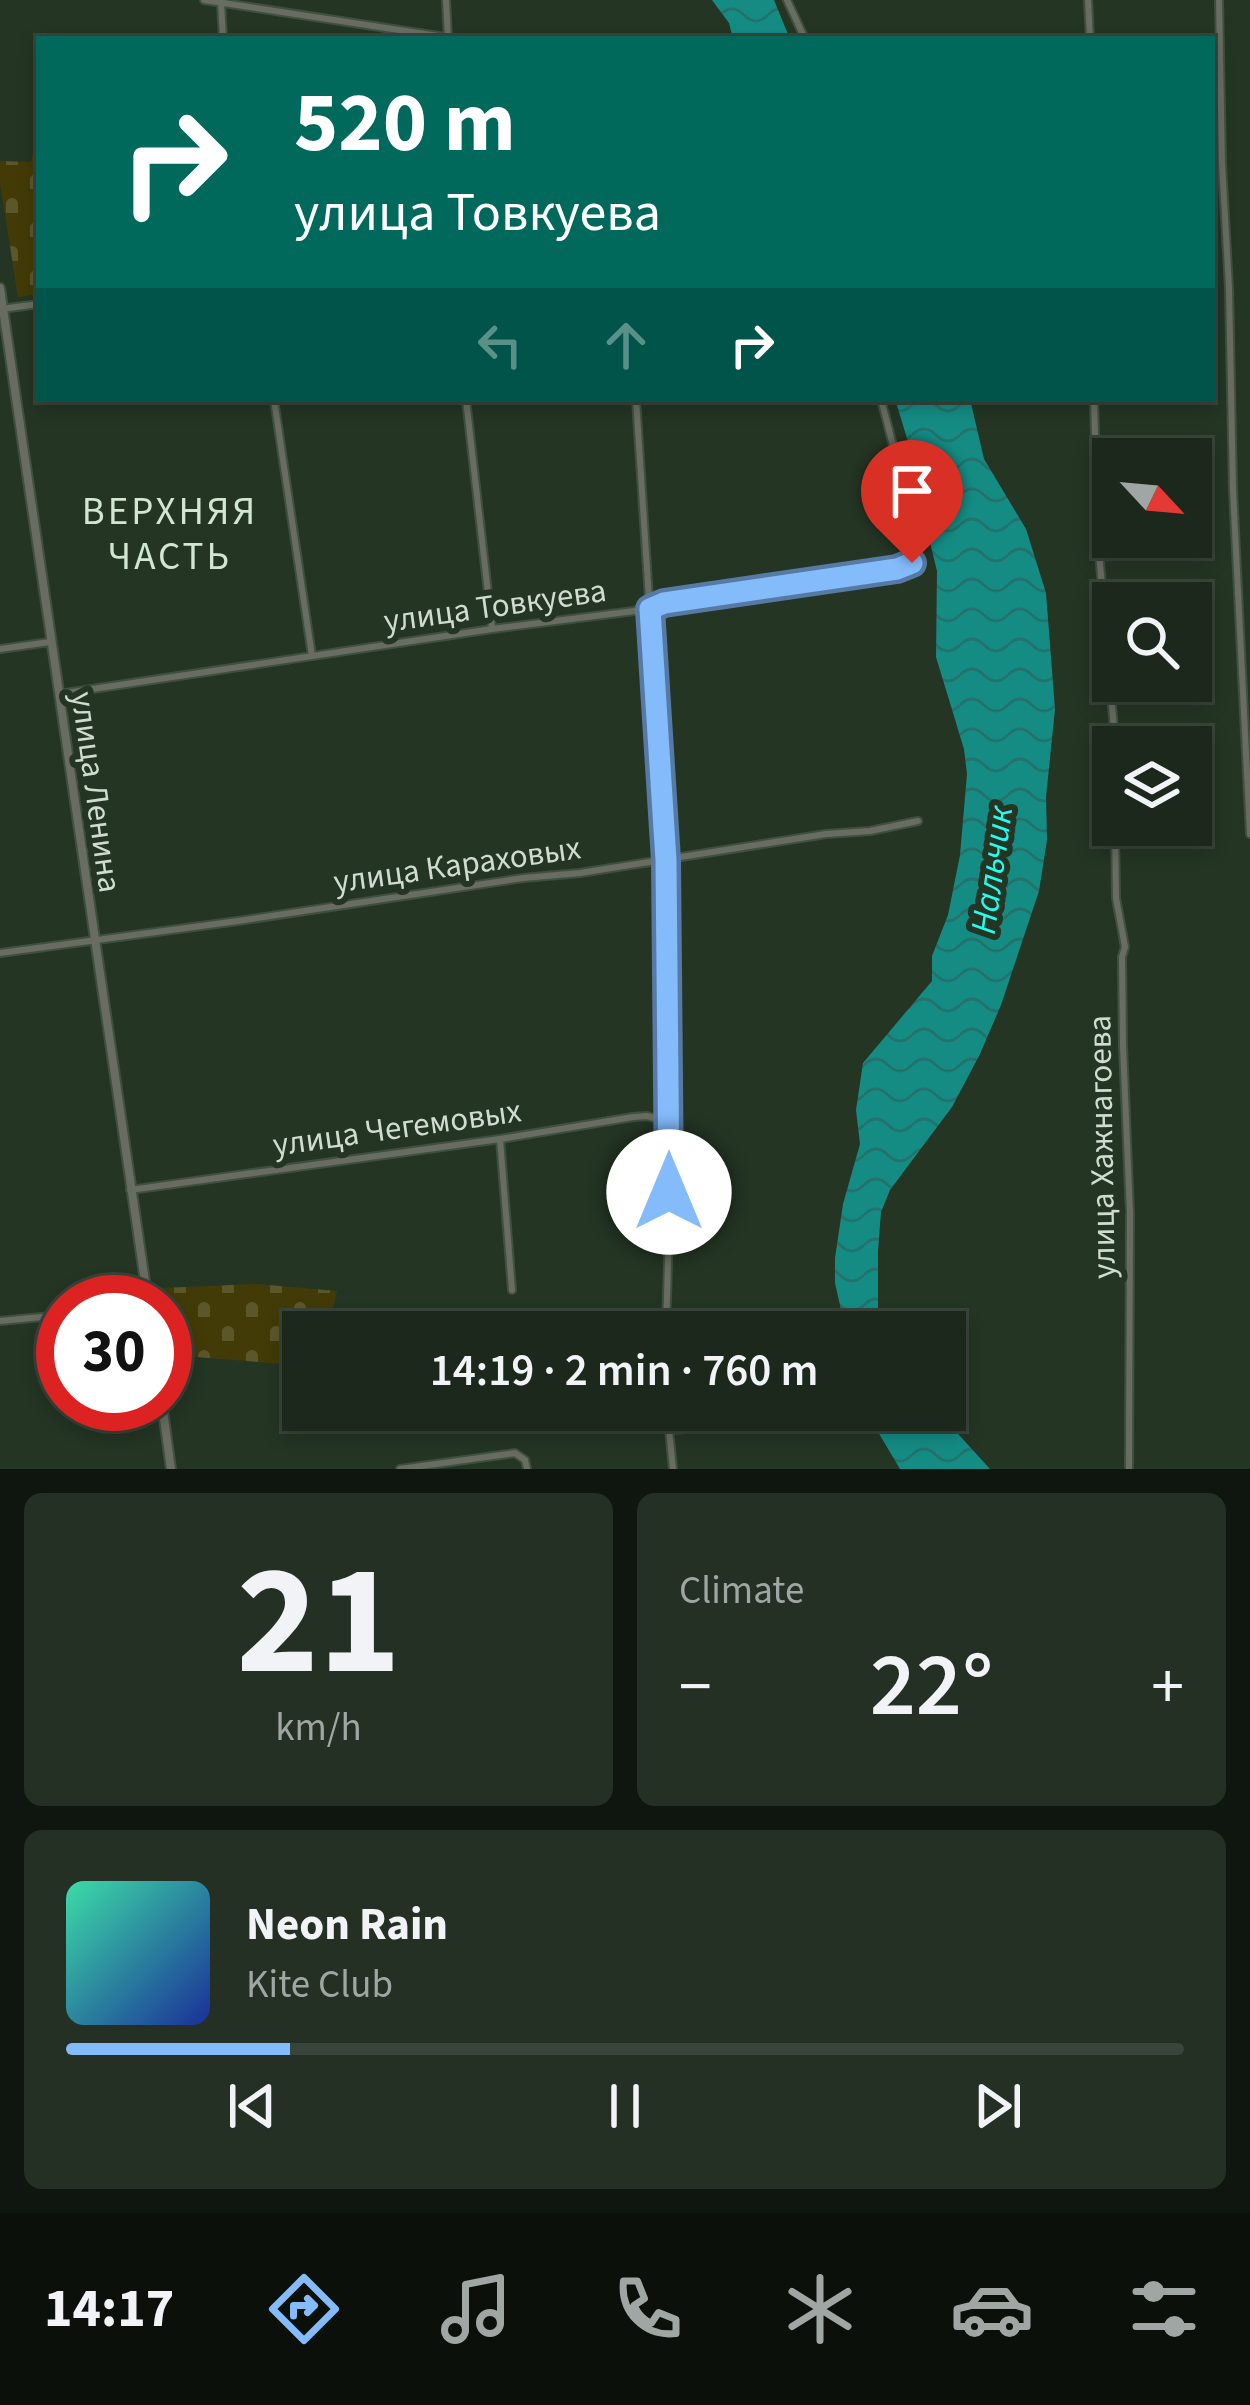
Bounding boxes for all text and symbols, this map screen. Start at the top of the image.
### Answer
text: 520 m [294,64,516,184]
icon: right [96,84,252,240]
text: улица Товкуева [294,175,661,252]
icon: left [467,312,533,378]
icon: ahead [593,312,659,378]
icon: right [719,312,785,378]
north arrow [1092,438,1212,558]
map controls [1092,438,1212,846]
pin [861,440,963,563]
icon: arrive [879,458,945,524]
district label: ВЕРХНЯЯ ЧАСТЬ [82,484,258,585]
street label: улица Товкуева [381,567,609,645]
button: search [1092,582,1212,702]
street label: улица Ленина [59,688,133,896]
button: layers [1092,726,1212,846]
water label: Нальчик [958,802,1026,937]
street label: улица Караховых [330,824,584,906]
street label: улица Хажнагоева [1076,1015,1128,1279]
street label: улица Чегемовых [270,1087,524,1169]
position arrow [606,1129,732,1255]
speed limit sign: 30 [36,1275,192,1431]
text: 14:19 · 2 min · 760 m [430,1339,818,1403]
text: 21 [236,1511,401,1733]
text: Climate [679,1563,804,1619]
text: 22° [870,1622,993,1750]
text: − [679,1640,712,1734]
text: + [1151,1640,1184,1734]
text: km/h [275,1700,362,1756]
text: Neon Rain [246,1893,448,1957]
text: Kite Club [246,1957,393,2013]
icon: previous [219,2073,285,2139]
icon: pause [592,2073,658,2139]
icon: next [965,2073,1031,2139]
icon: directions [262,2267,346,2351]
icon: music [434,2267,518,2351]
icon: phone [606,2267,690,2351]
icon: climate [778,2267,862,2351]
icon: car [950,2267,1034,2351]
icon: filters [1122,2267,1206,2351]
text: 14:17 [44,2271,174,2348]

